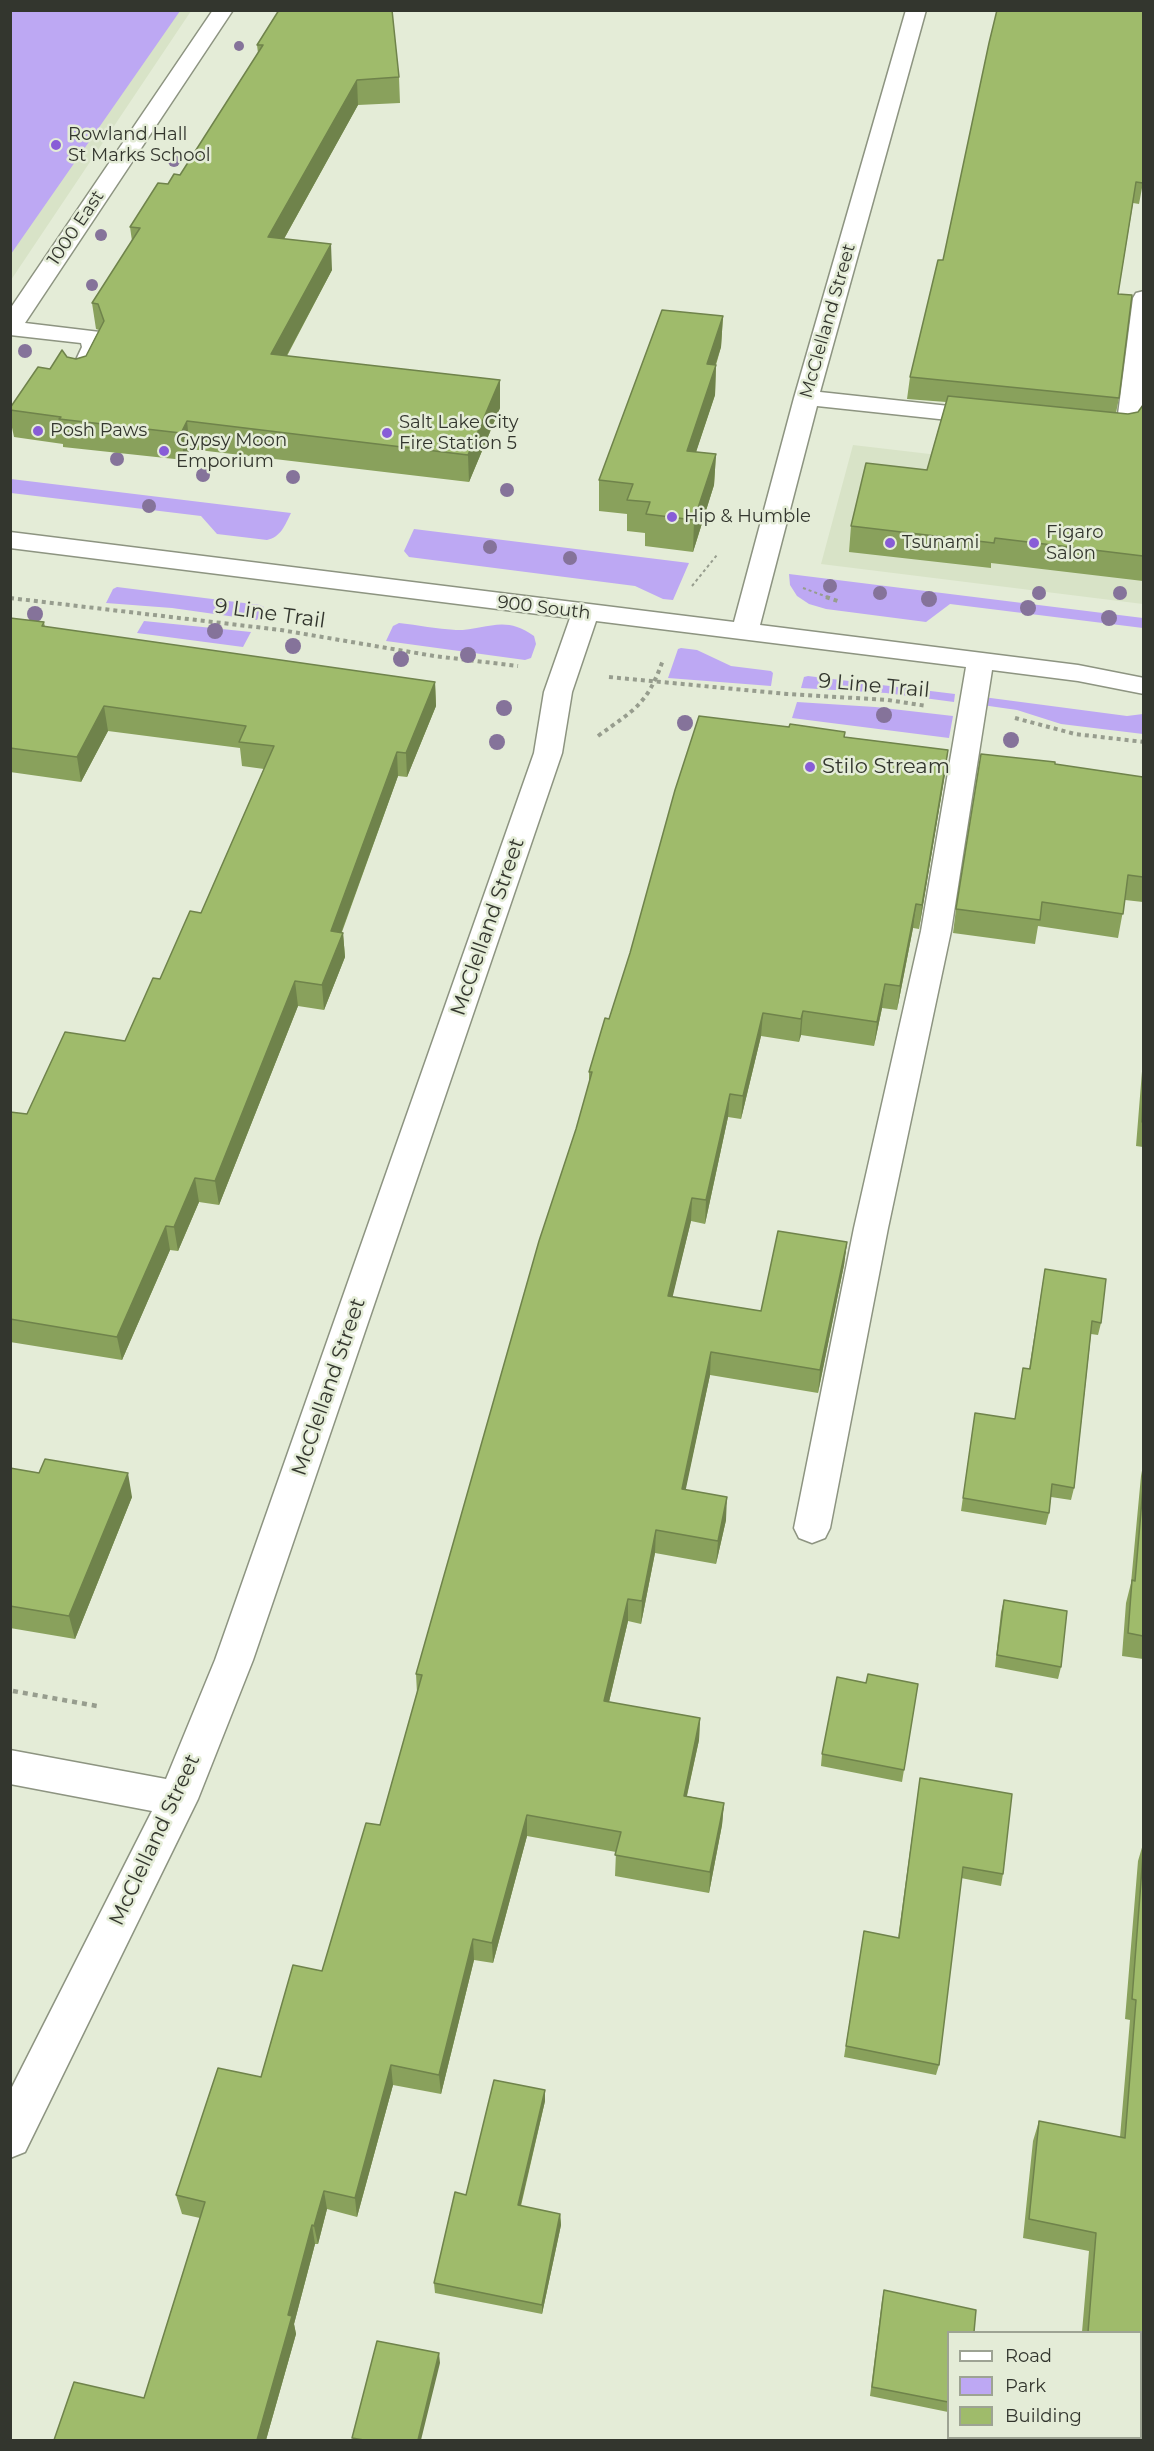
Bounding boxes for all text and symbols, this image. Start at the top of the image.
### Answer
place label: Rowland Hall St Marks School [68,124,211,166]
marker: Rowland Hall St Marks School [49,138,63,152]
street label: 1000 East [43,186,109,270]
street label: McClelland Street [796,241,860,401]
place label: Salt Lake City Fire Station 5 [399,412,518,454]
place label: Posh Paws [50,420,147,442]
marker: Posh Paws [31,424,45,438]
marker: Salt Lake City Fire Station 5 [380,426,394,440]
place label: Gypsy Moon Emporium [176,430,287,472]
marker: Gypsy Moon Emporium [157,444,171,458]
place label: Hip & Humble [684,506,811,528]
marker: Hip & Humble [665,510,679,524]
place label: Figaro Salon [1046,522,1103,564]
place label: Tsunami [902,532,979,554]
marker: Tsunami [883,536,897,550]
marker: Figaro Salon [1027,536,1041,550]
street label: 900 South [496,592,592,624]
street label: 9 Line Trail [213,594,327,634]
street label: 9 Line Trail [817,669,931,703]
place label: Stilo Stream [822,754,950,780]
marker: Stilo Stream [803,760,817,774]
street label: McClelland Street [446,835,530,1019]
street label: McClelland Street [287,1295,371,1479]
street label: McClelland Street [104,1750,206,1930]
legend [947,2331,1142,2439]
text: Road [1005,2345,1052,2367]
text: Park [1005,2375,1046,2397]
text: Building [1005,2405,1082,2427]

